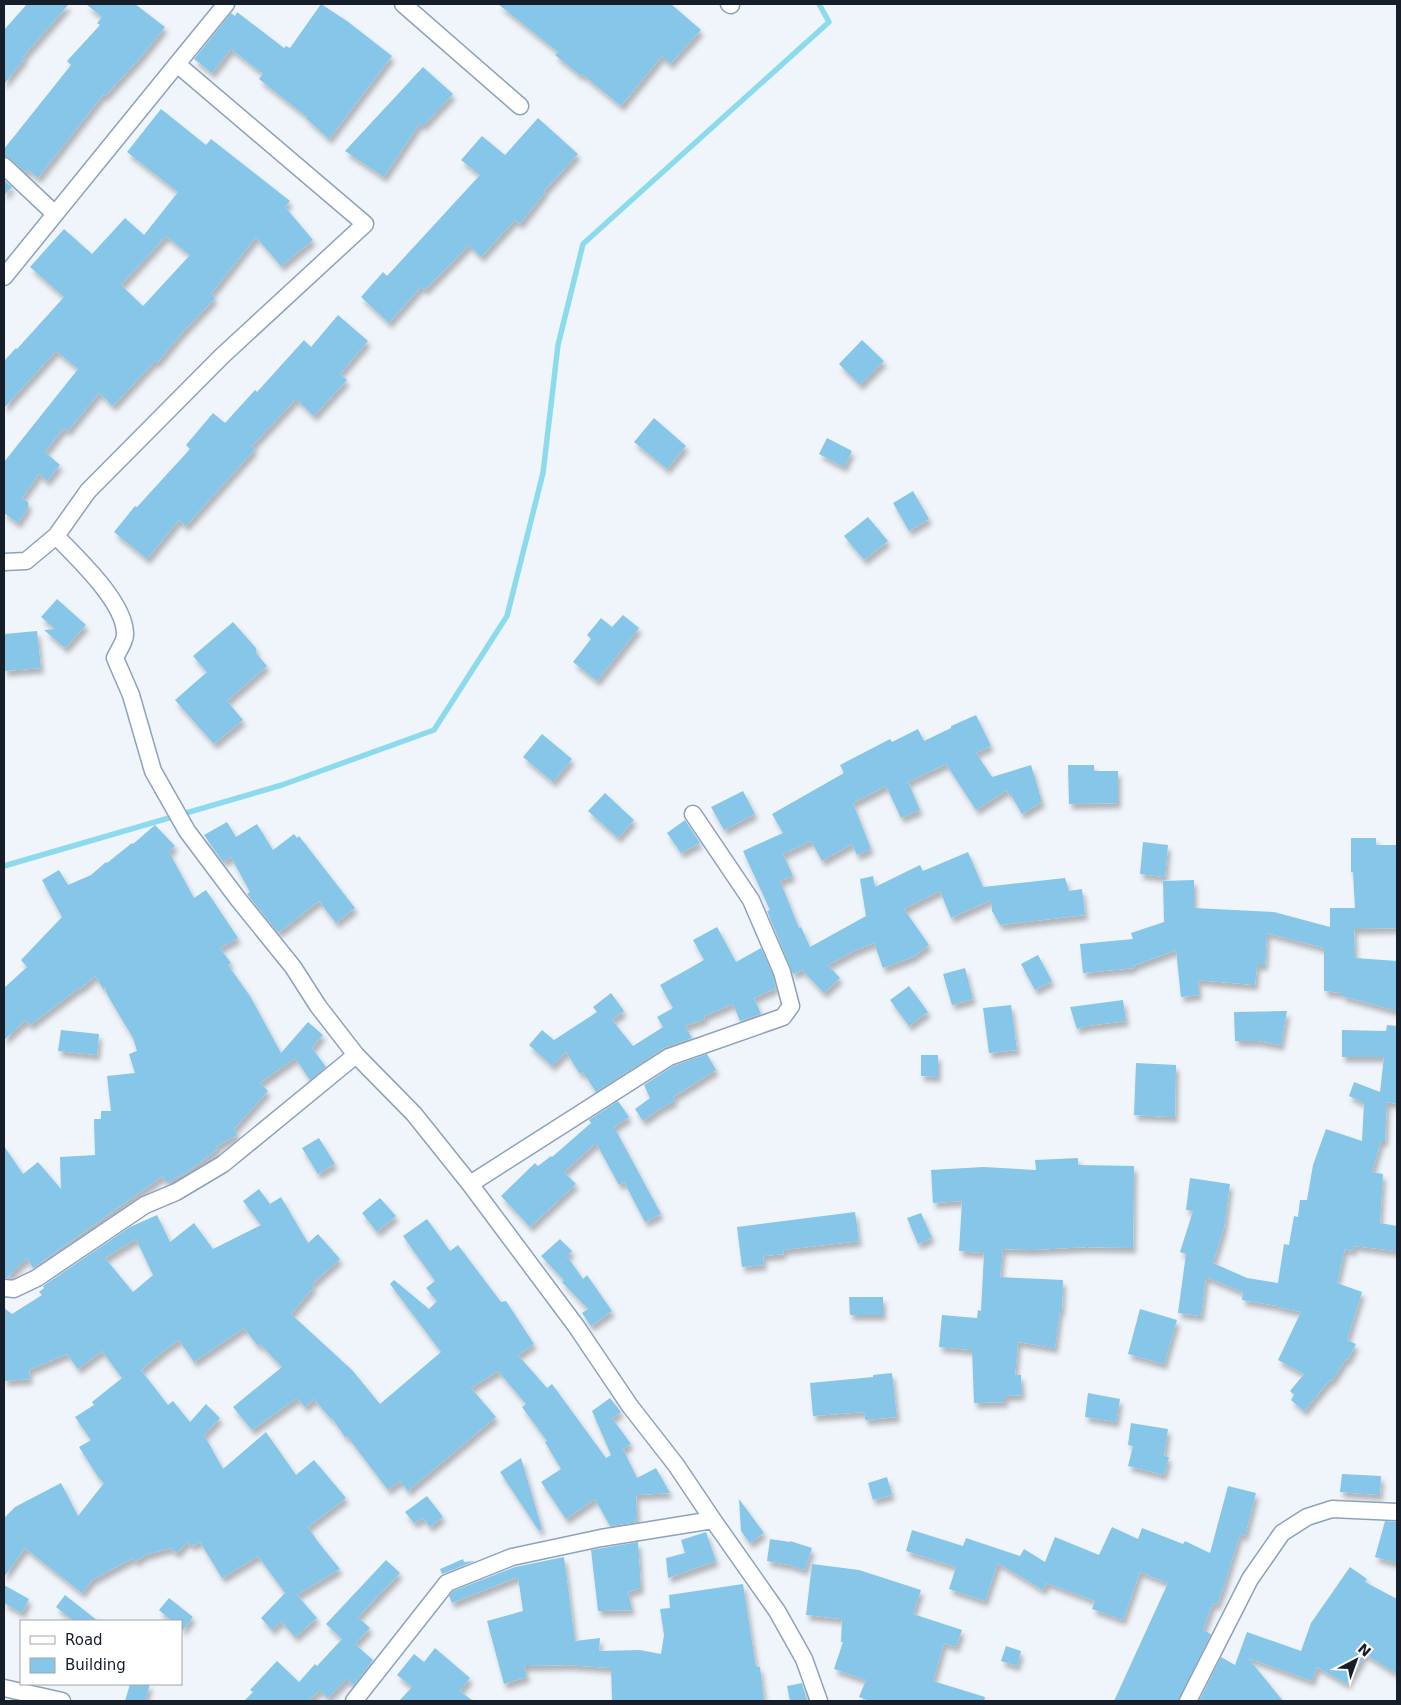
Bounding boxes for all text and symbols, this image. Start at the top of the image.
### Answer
legend [20,1620,182,1685]
text: Road [65,1631,103,1649]
north arrow [1331,1635,1381,1685]
text: N [1355,1640,1374,1660]
text: Building [65,1656,126,1674]

